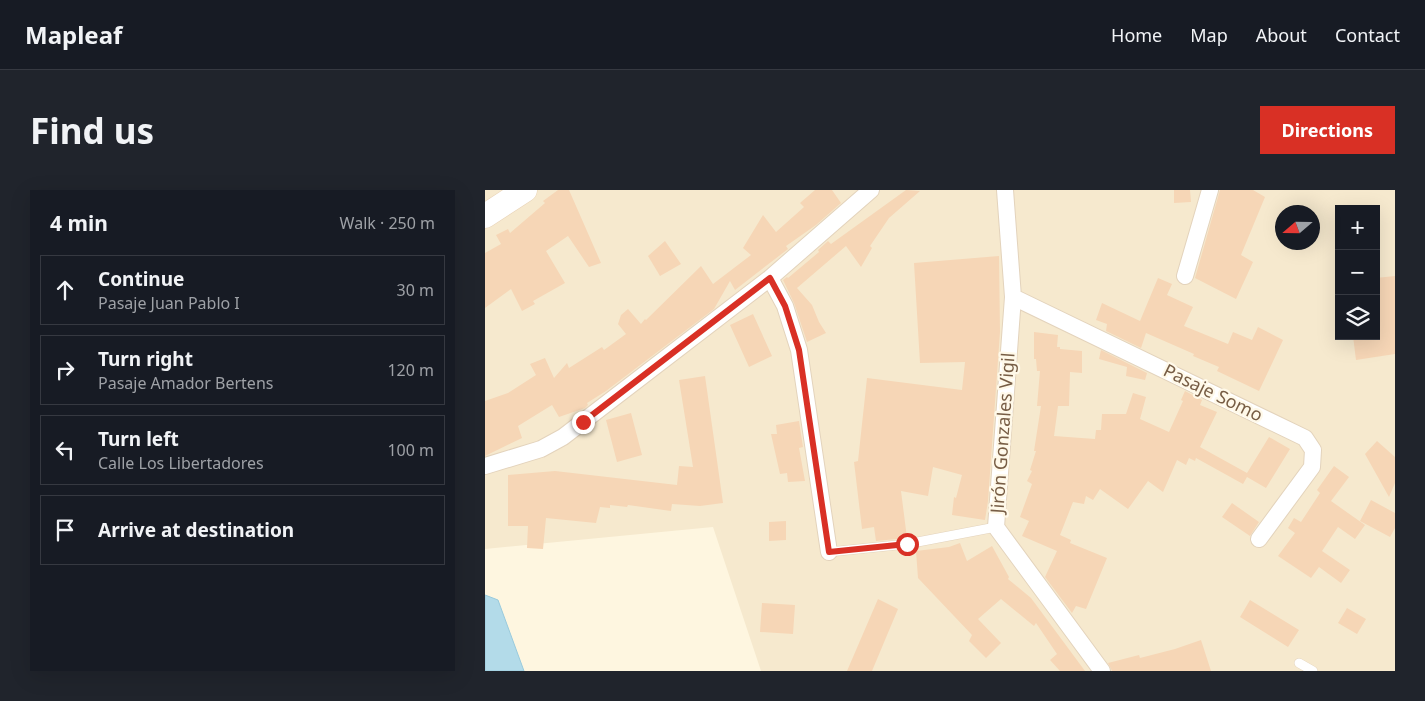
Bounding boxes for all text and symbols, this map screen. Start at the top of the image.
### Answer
text: Mapleaf [25,18,122,51]
text: Home [1111,23,1162,47]
text: Map [1190,23,1228,47]
text: About [1256,23,1307,47]
text: Contact [1335,23,1400,47]
button: Directions [1260,106,1395,154]
text: Find us [30,107,154,154]
north arrow [1275,205,1320,250]
map controls [1335,205,1380,340]
button: + [1335,205,1380,250]
text: 4 min [50,209,108,237]
text: Walk · 250 m [340,212,435,234]
button: − [1335,250,1380,295]
text: Continue [98,266,184,292]
icon: ahead [51,276,79,304]
text: 30 m [397,279,434,301]
text: Pasaje Juan Pablo I [98,292,240,314]
button: layers [1335,295,1380,340]
text: Turn right [98,346,193,372]
street label: Jirón Gonzales Vigil [984,352,1020,516]
icon: right [51,356,79,384]
street label: Pasaje Somo [1160,358,1267,426]
text: 120 m [387,359,434,381]
text: Pasaje Amador Bertens [98,372,273,394]
route end [572,411,595,434]
text: Turn left [98,426,179,452]
icon: left [51,436,79,464]
text: 100 m [387,439,434,461]
text: Calle Los Libertadores [98,452,264,474]
icon: arrive [51,516,79,544]
text: Arrive at destination [98,517,294,543]
route start [896,533,919,556]

